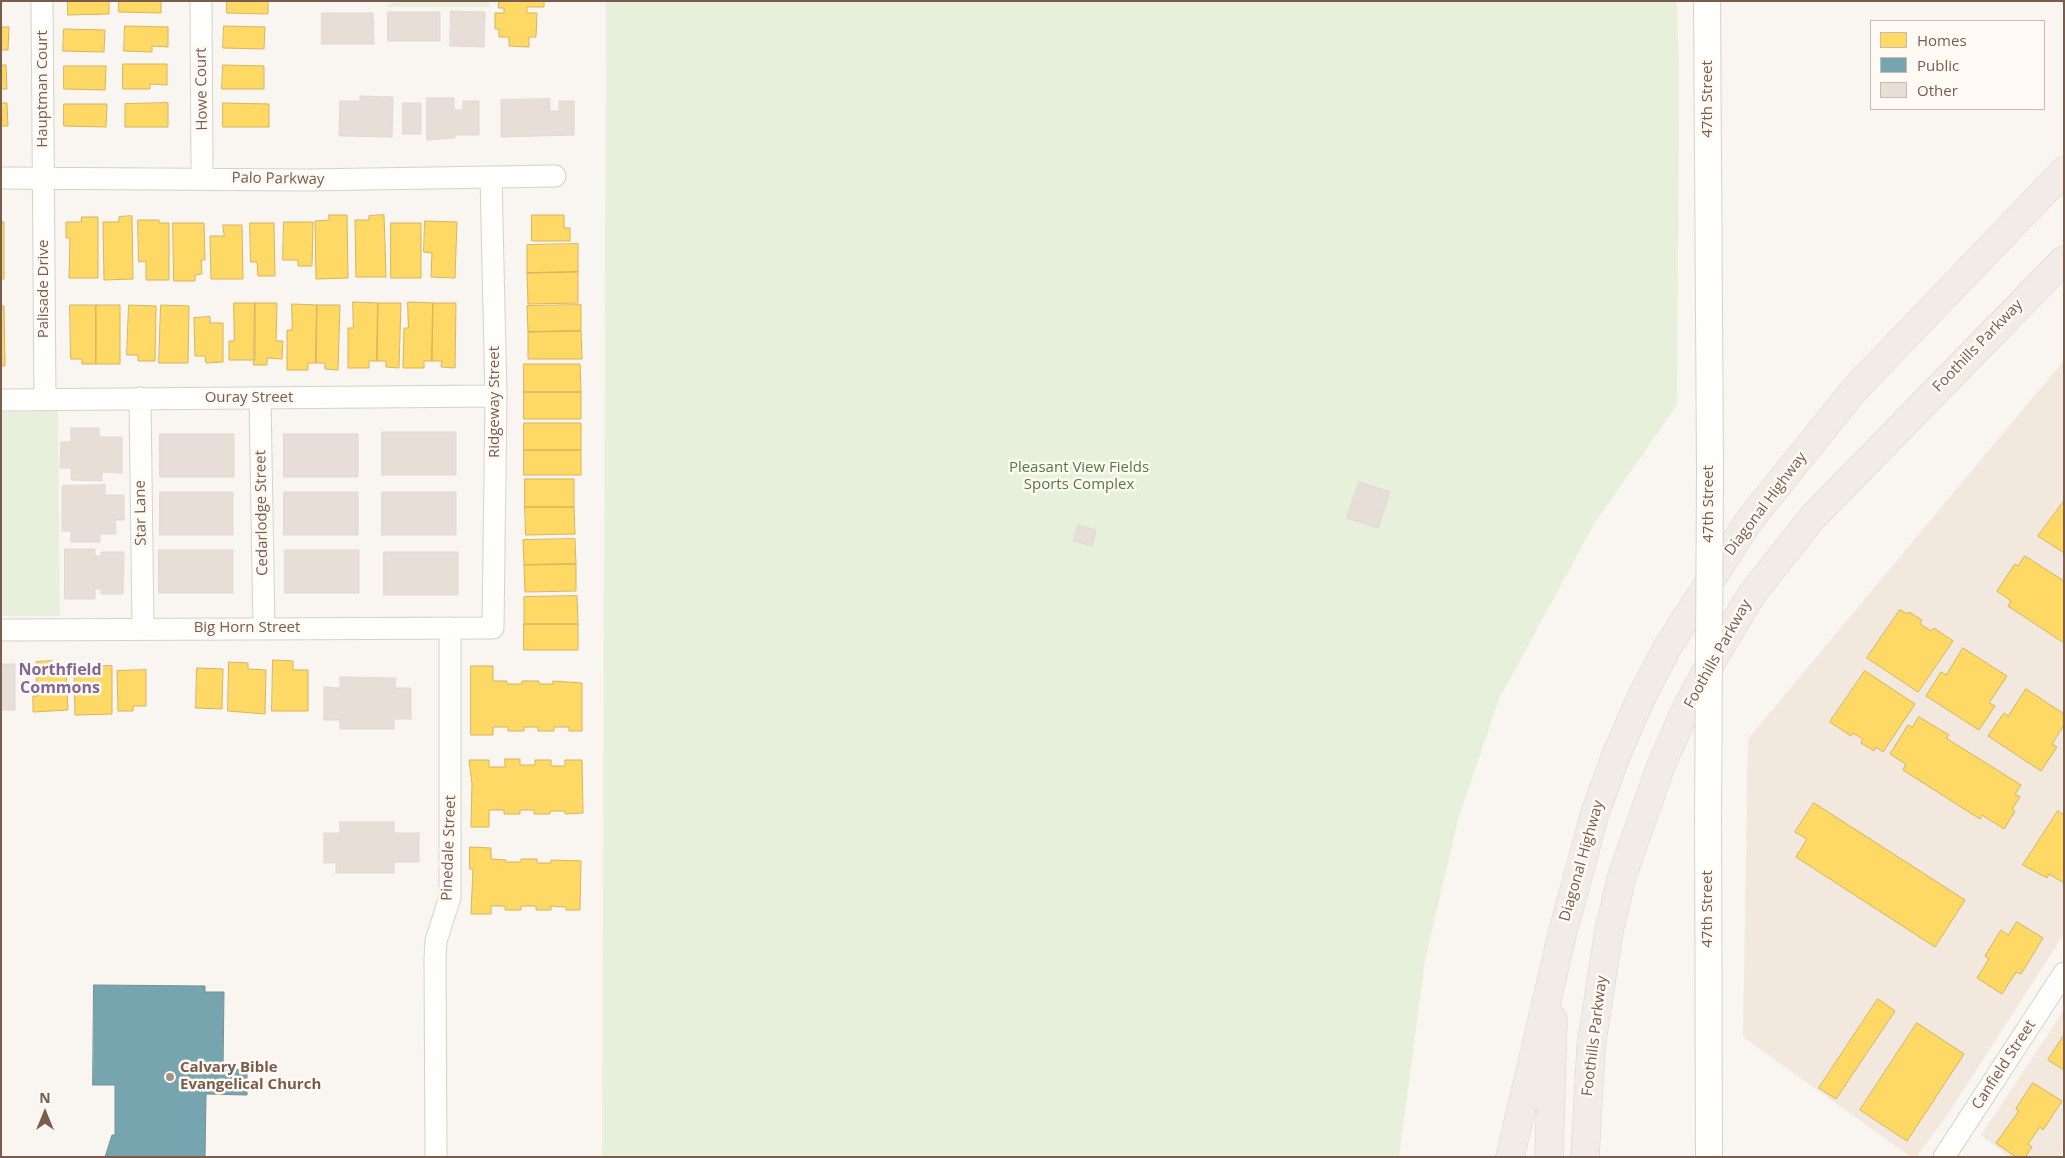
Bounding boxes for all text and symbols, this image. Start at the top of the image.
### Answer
legend [1870,20,2045,110]
street label: Hauptman Court [34,30,52,148]
text: Homes [1917,30,1967,50]
street label: Howe Court [192,47,212,131]
text: Public [1917,55,1959,75]
street label: 47th Street [1699,60,1717,138]
text: Other [1917,80,1958,100]
street label: Palo Parkway [231,169,325,189]
street label: Palisade Drive [35,240,53,338]
street label: Foothills Parkway [1929,296,2027,396]
street label: Ridgeway Street [486,346,504,458]
street label: Ouray Street [205,389,293,407]
street label: Diagonal Highway [1721,449,1811,559]
street label: Cedarlodge Street [252,450,272,576]
park label: Pleasant View Fields Sports Complex [1009,459,1149,494]
street label: 47th Street [1700,465,1718,543]
street label: Star Lane [131,480,151,546]
street label: Foothills Parkway [1681,596,1755,712]
street label: Big Horn Street [194,619,300,637]
district label: Northfield Commons [18,660,102,698]
street label: Pinedale Street [438,795,460,901]
street label: Diagonal Highway [1556,798,1608,924]
street label: 47th Street [1699,870,1717,948]
street label: Foothills Parkway [1579,975,1611,1097]
street label: Canfield Street [1968,1017,2040,1113]
place label: Calvary Bible Evangelical Church [180,1059,321,1094]
marker: Calvary Bible Evangelical Church [164,1071,176,1083]
north arrow [20,1088,70,1138]
text: N [39,1088,51,1107]

